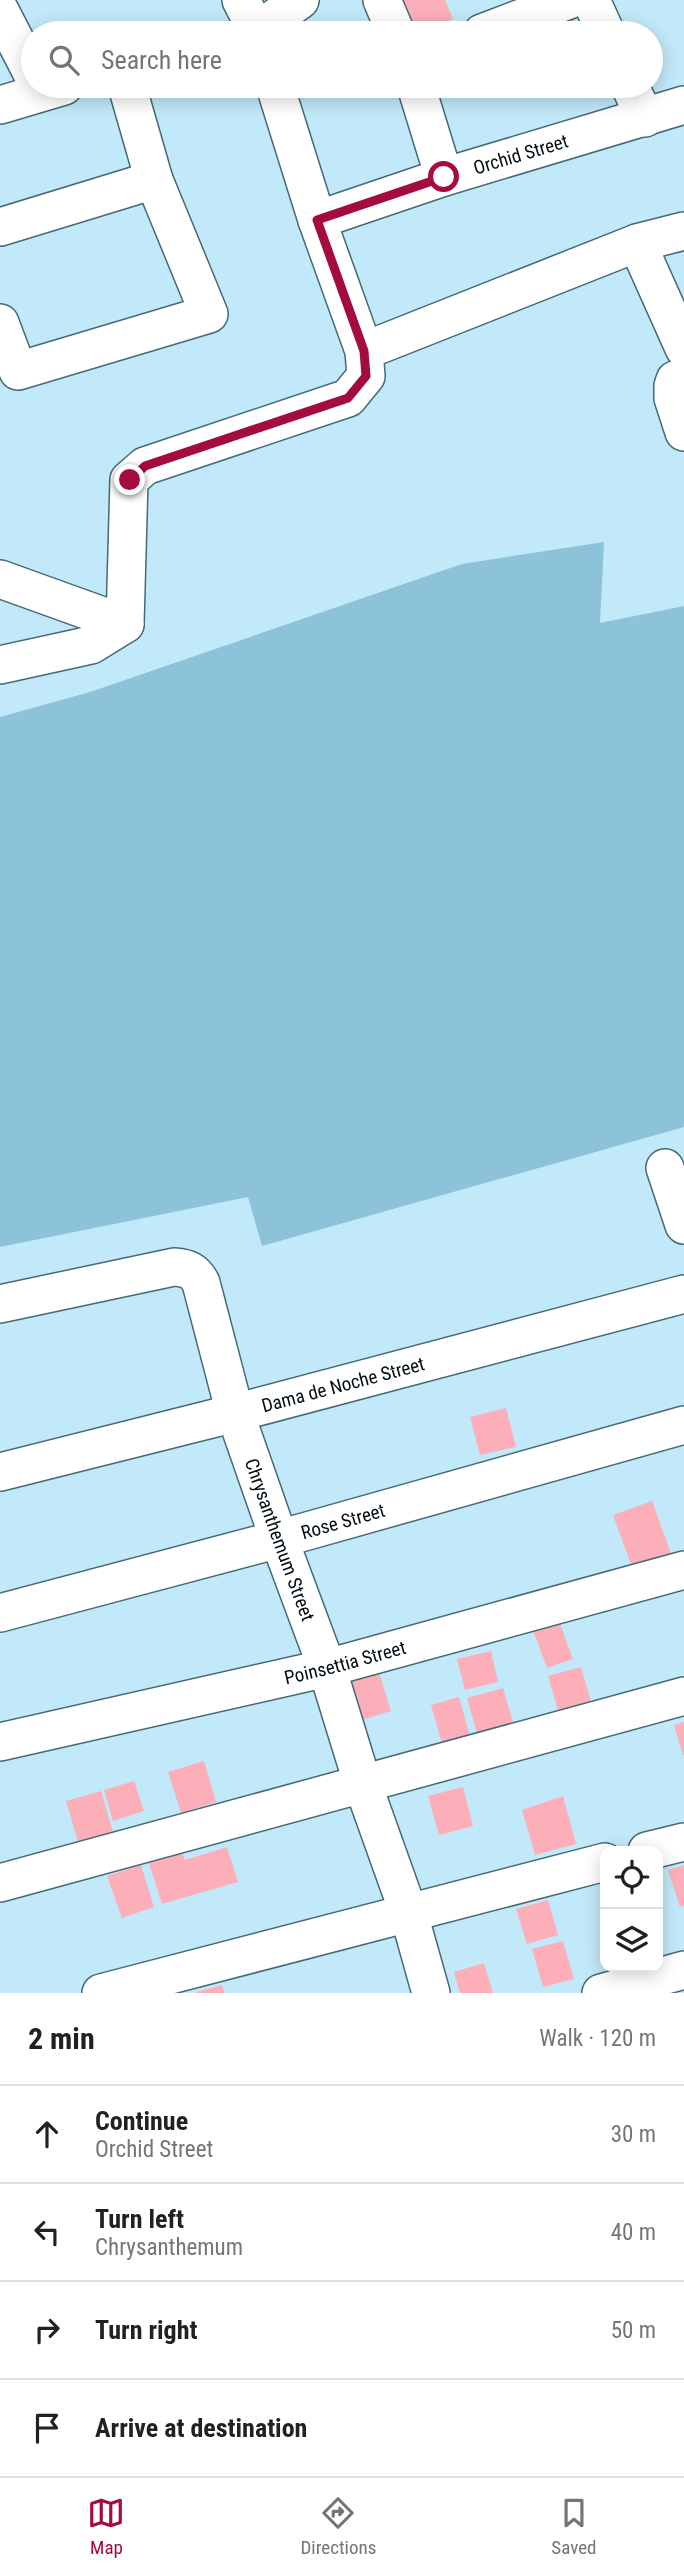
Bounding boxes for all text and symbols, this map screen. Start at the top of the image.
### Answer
search box [21,21,663,98]
icon: search [45,41,83,79]
text: Search here [101,45,222,75]
street label: Orchid Street [471,129,571,180]
route start [428,161,459,192]
route end [114,464,145,495]
street label: Dama de Noche Street [259,1352,427,1417]
street label: Chrysanthemum Street [240,1455,320,1624]
street label: Rose Street [298,1499,388,1544]
street label: Poinsettia Street [282,1636,408,1689]
map controls [600,1846,663,1972]
button: locate [600,1846,663,1909]
button: layers [600,1909,663,1972]
text: 2 min [28,2021,95,2056]
text: Walk · 120 m [539,2025,656,2052]
text: Continue [95,2106,188,2136]
icon: ahead [28,2115,66,2153]
text: 30 m [611,2121,656,2148]
text: Orchid Street [95,2136,213,2163]
text: Turn left [95,2204,184,2234]
icon: left [28,2213,66,2251]
text: 40 m [611,2219,656,2246]
text: Chrysanthemum [95,2234,243,2261]
icon: right [28,2311,66,2349]
text: Turn right [95,2315,197,2345]
text: 50 m [611,2317,656,2344]
icon: arrive [28,2409,66,2447]
text: Arrive at destination [95,2413,307,2443]
tab: Map [87,2494,125,2559]
tab: Directions [300,2494,376,2559]
tab: Saved [551,2494,597,2559]

